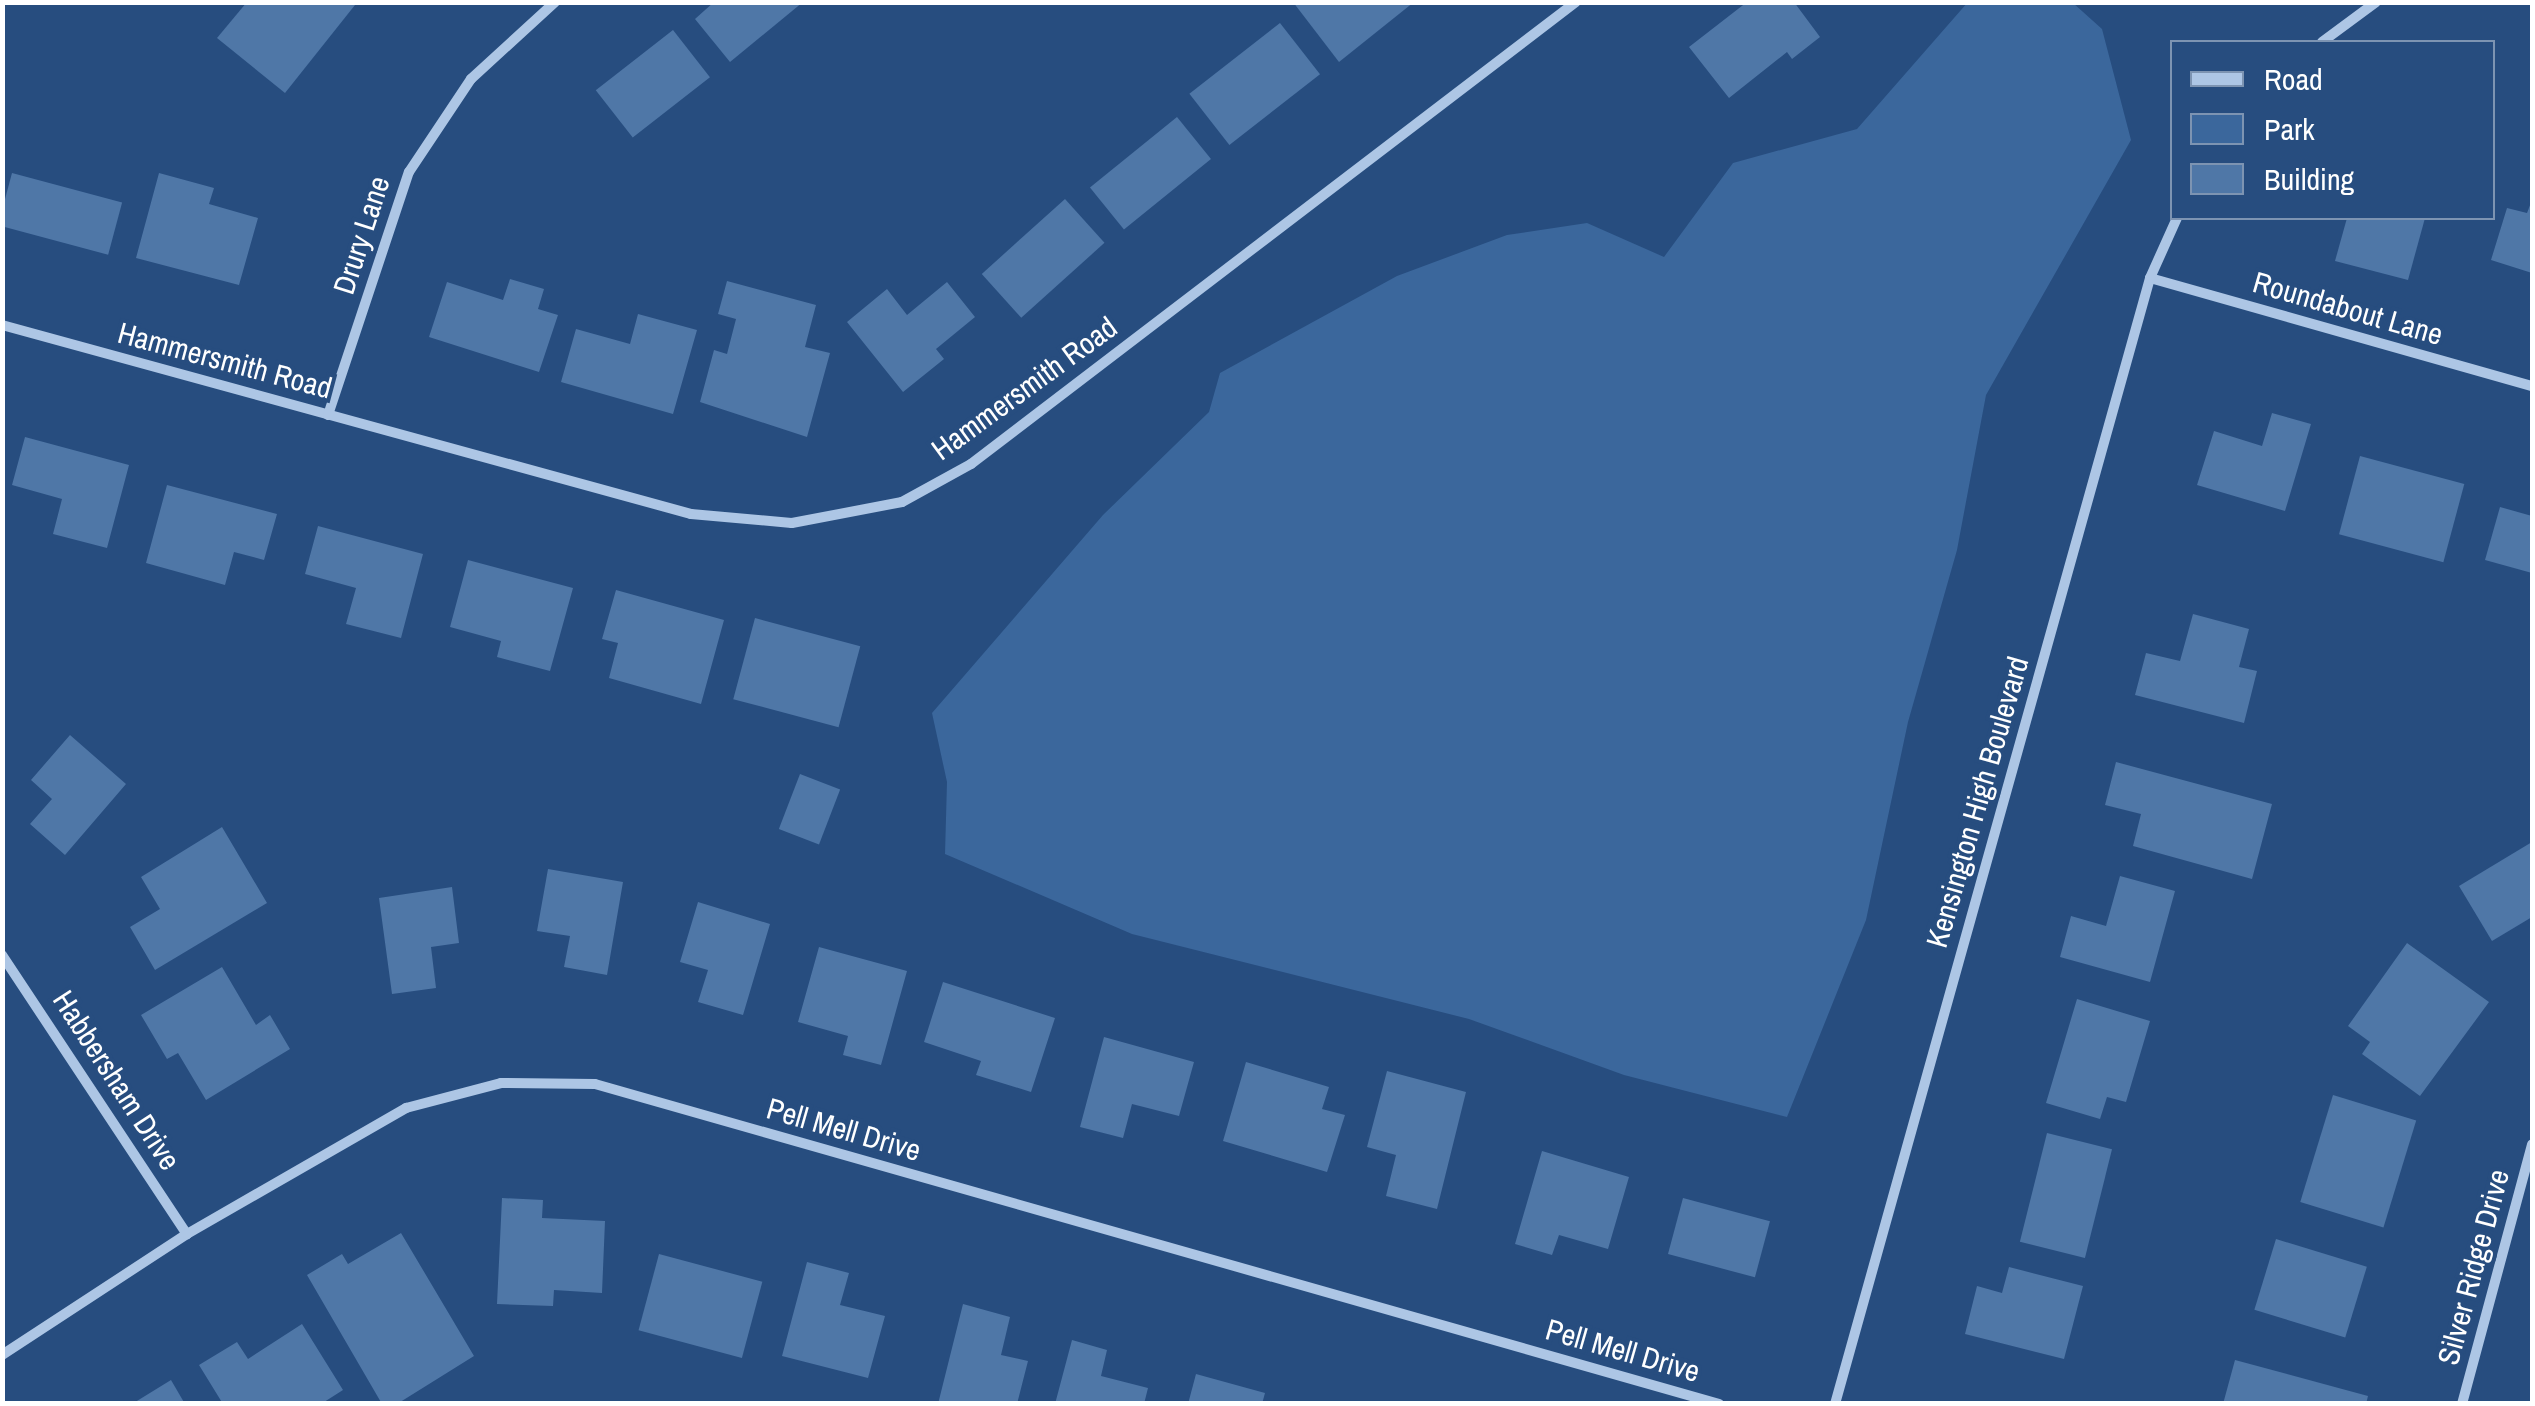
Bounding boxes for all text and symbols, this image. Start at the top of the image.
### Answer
legend [2170,40,2495,220]
text: Road [2264,59,2323,99]
text: Park [2264,109,2315,149]
text: Building [2264,159,2354,199]
street label: Drury Lane [325,172,397,298]
street label: Roundabout Lane [2249,264,2447,352]
street label: Hammersmith Road [924,309,1124,467]
street label: Hammersmith Road [114,314,336,406]
street label: Kensington High Boulevard [1918,652,2036,952]
street label: Habbersham Drive [46,984,188,1176]
street label: Pell Mell Drive [763,1090,925,1168]
street label: Silver Ridge Drive [2430,1165,2516,1369]
street label: Pell Mell Drive [1542,1311,1704,1389]

